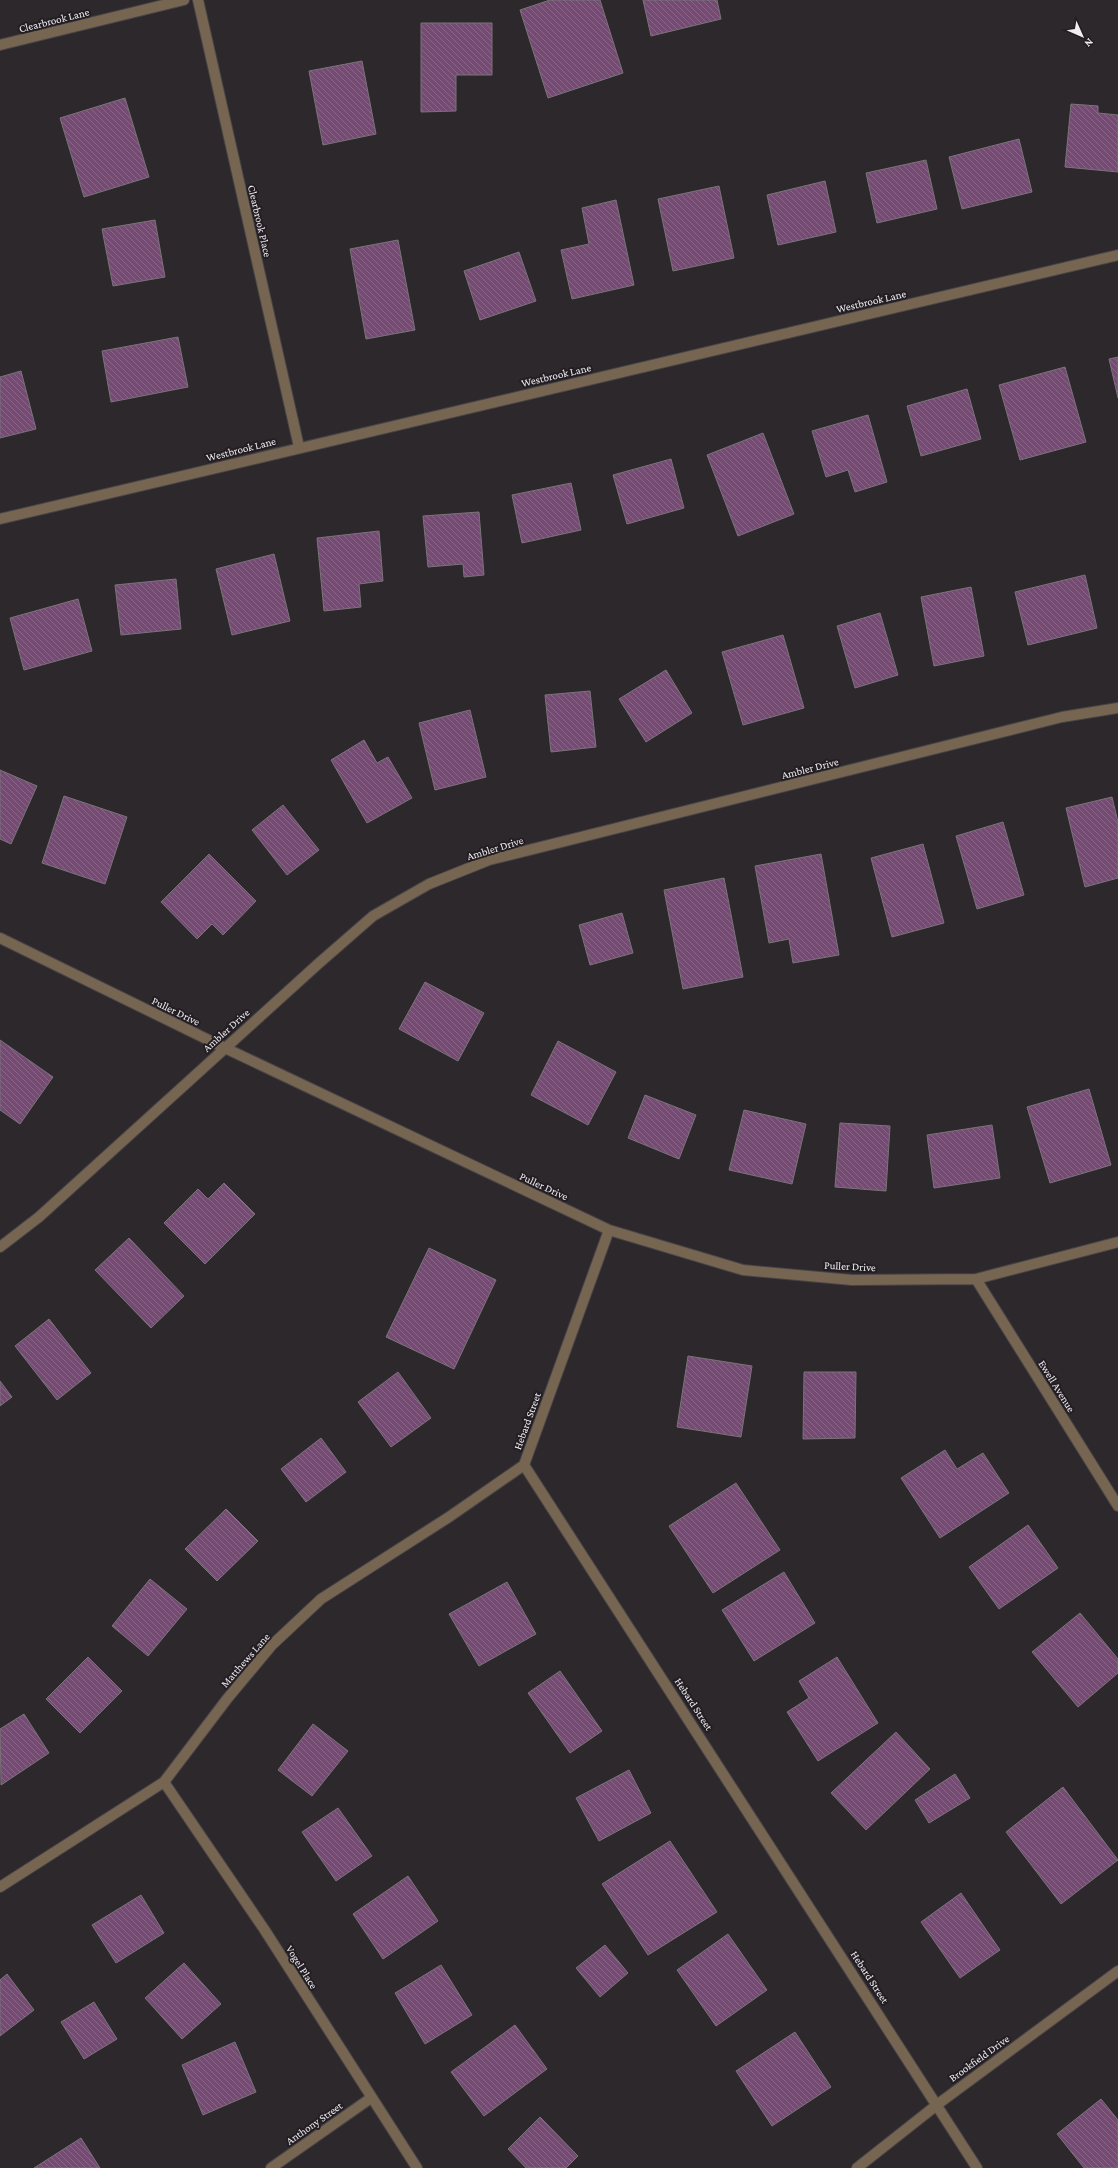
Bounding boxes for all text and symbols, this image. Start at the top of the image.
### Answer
street label: Clearbrook Lane [18,5,91,35]
north arrow [1062,16,1102,56]
text: N [1082,36,1096,50]
street label: Clearbrook Place [246,184,274,258]
street label: Westbrook Lane [835,287,907,315]
street label: Westbrook Lane [520,361,592,389]
street label: Westbrook Lane [205,435,277,463]
street label: Ambler Drive [780,755,840,781]
street label: Ambler Drive [465,834,525,862]
street label: Puller Drive [150,994,202,1028]
street label: Ambler Drive [200,1006,252,1054]
street label: Puller Drive [518,1170,570,1202]
street label: Puller Drive [824,1259,876,1273]
street label: Ewell Avenue [1036,1358,1078,1414]
street label: Hebard Street [511,1390,543,1451]
street label: Matthews Lane [218,1630,272,1690]
street label: Hebard Street [673,1676,716,1733]
street label: Vogel Place [283,1943,320,1992]
street label: Hebard Street [849,1949,892,2006]
street label: Brookfield Drive [947,2032,1011,2084]
street label: Anthony Street [284,2099,345,2148]

